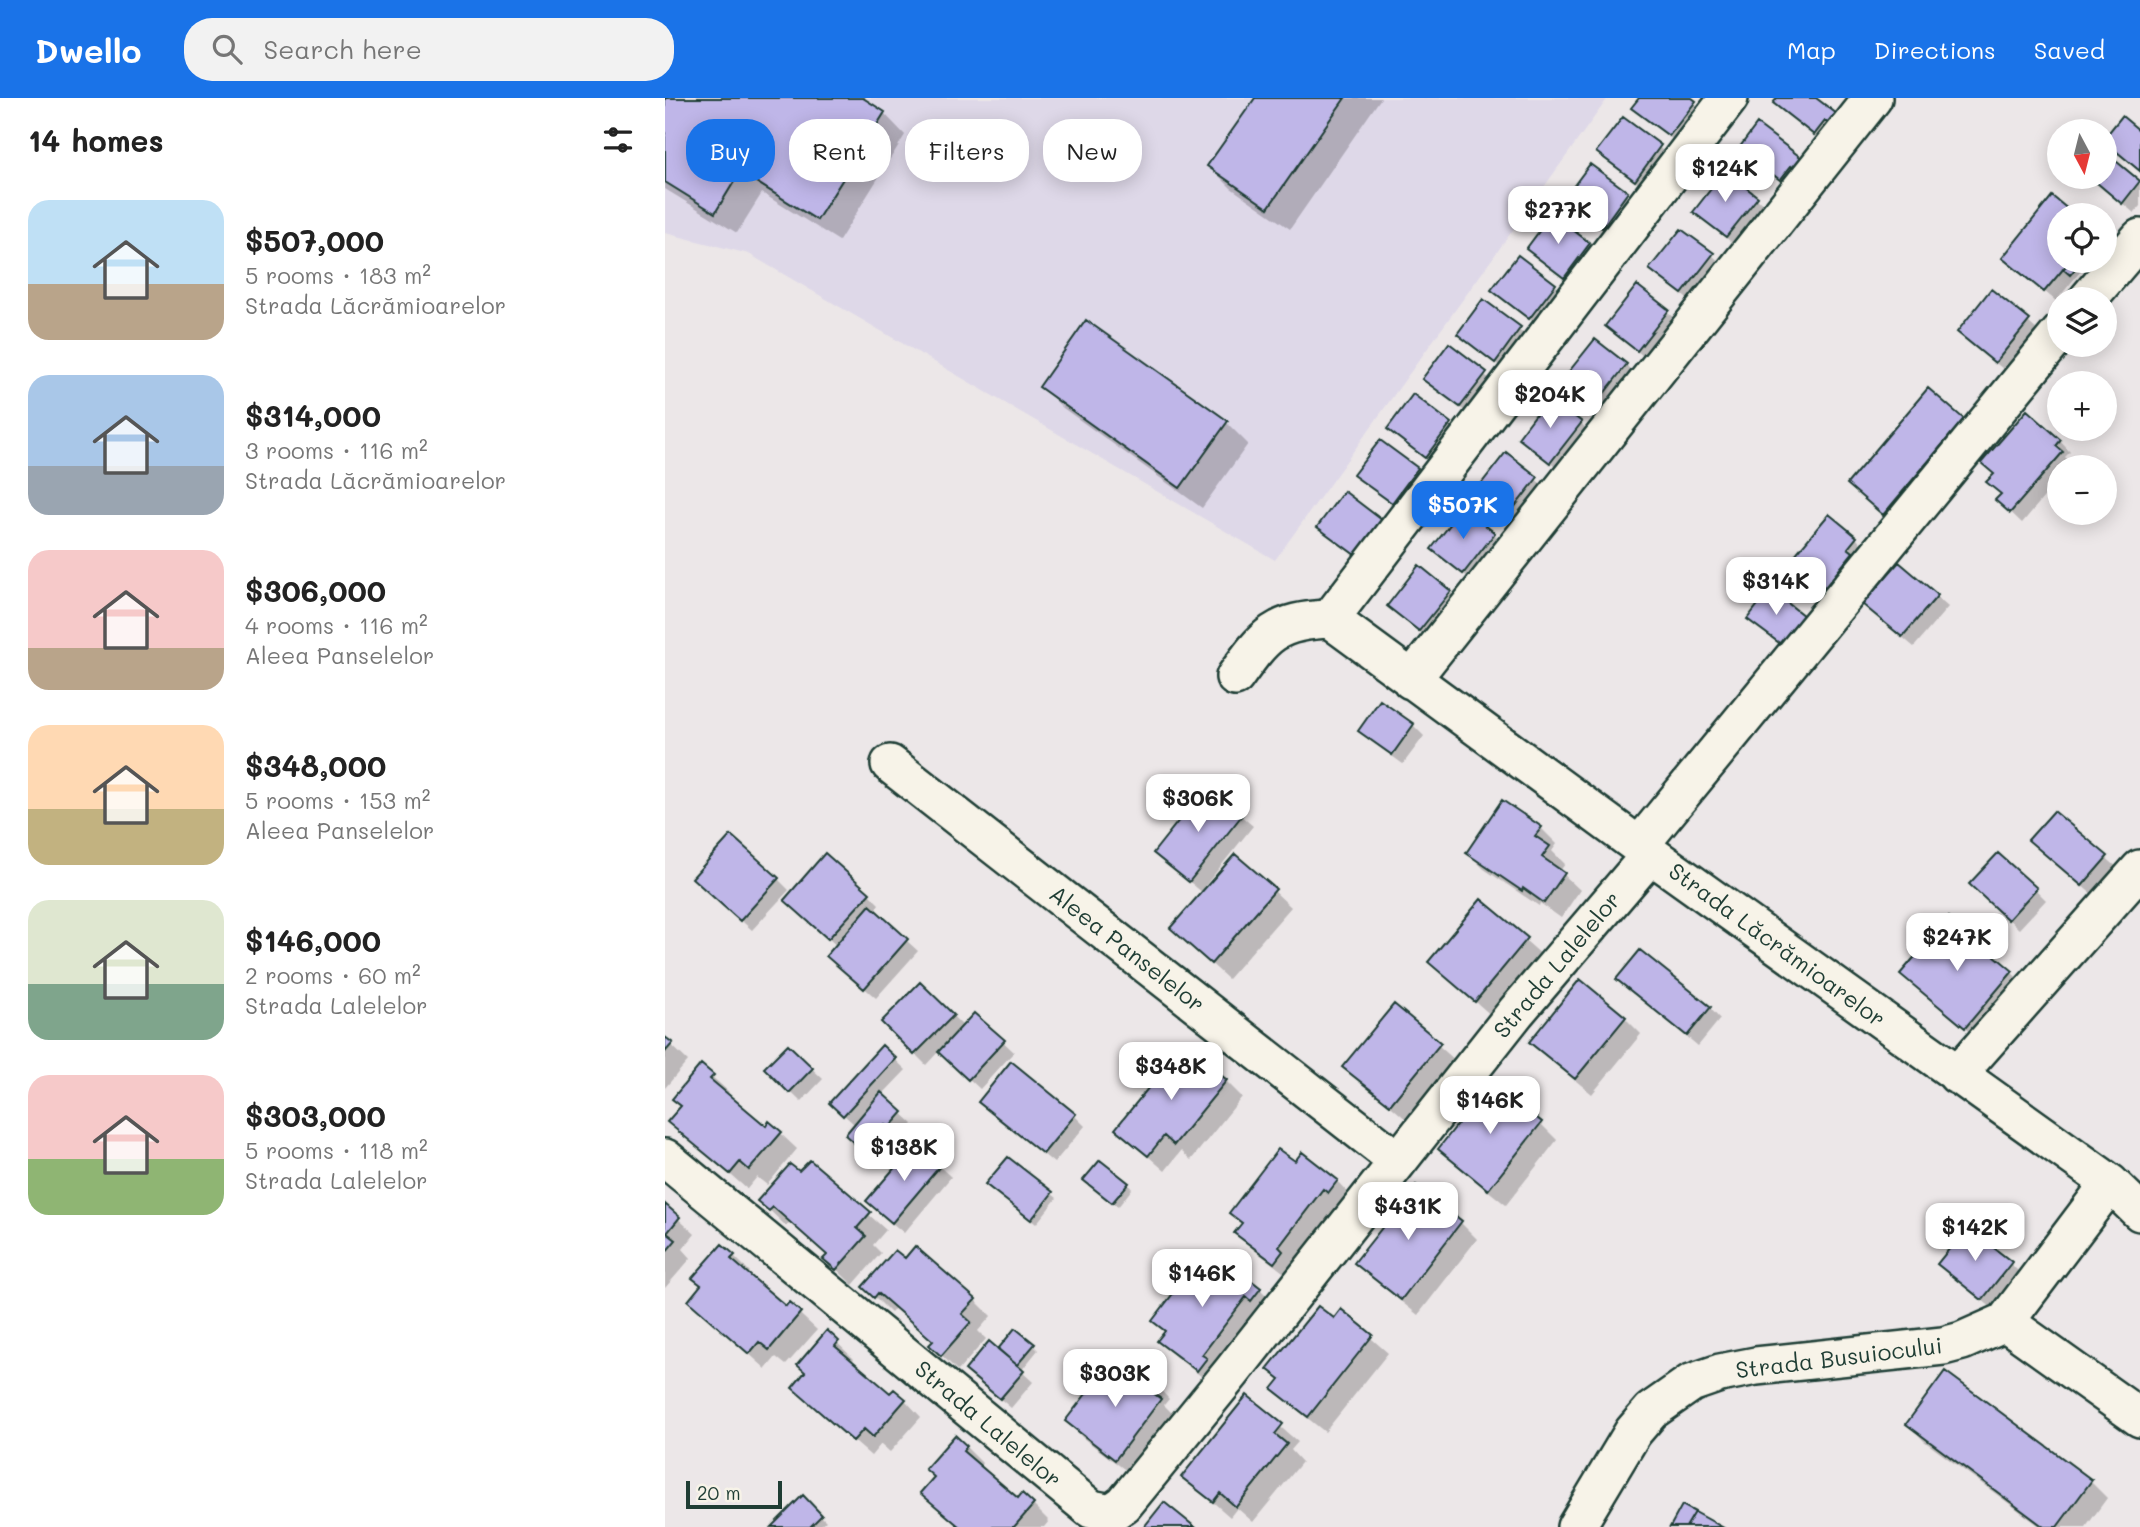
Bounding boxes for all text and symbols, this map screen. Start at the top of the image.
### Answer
search box [184,18,674,81]
text: Dwello [35,28,142,71]
icon: search [208,30,246,68]
text: Search here [264,32,422,66]
text: Map [1787,34,1836,65]
text: Directions [1874,34,1996,65]
text: Saved [2034,34,2105,65]
chip: Buy [686,119,775,182]
chip: Rent [789,119,891,182]
chip: Filters [905,119,1029,182]
chip: New [1043,119,1142,182]
north arrow [2047,119,2117,189]
map controls [2047,119,2117,525]
text: 14 homes [28,120,164,160]
icon: filters [599,121,637,159]
pin: $124K [1676,144,1774,204]
text: $124K [1692,152,1758,182]
pin: $277K [1509,186,1607,246]
text: $277K [1524,194,1592,224]
button: locate [2047,203,2117,273]
text: $507,000 [245,220,384,260]
icon: home [84,228,168,312]
text: 5 rooms · 183 m² [245,260,431,290]
button: layers [2047,287,2117,357]
text: Strada Lăcrămioarelor [245,290,506,320]
pin: $204K [1501,370,1599,430]
button: + [2047,371,2117,441]
text: $204K [1514,378,1586,408]
text: $314,000 [245,395,381,435]
icon: home [84,403,168,487]
text: 3 rooms · 116 m² [245,435,428,465]
button: − [2047,455,2117,525]
text: Strada Lăcrămioarelor [245,465,506,495]
pin: $507K [1414,482,1512,541]
text: $507K [1428,489,1498,519]
pin: $314K [1727,558,1825,617]
text: $314K [1742,565,1810,595]
text: $306,000 [245,570,386,610]
icon: home [84,578,168,662]
text: 4 rooms · 116 m² [245,610,428,640]
text: Aleea Panselelor [245,640,434,670]
text: $348,000 [245,745,386,785]
icon: home [84,753,168,837]
pin: $306K [1149,774,1247,834]
text: $306K [1162,782,1234,812]
text: 5 rooms · 153 m² [245,785,430,815]
text: Aleea Panselelor [245,815,434,845]
street label: Strada Lăcrămioarelor [1663,855,1892,1033]
street label: Aleea Panselelor [1044,878,1211,1018]
street label: Strada Lalelelor [1486,885,1626,1044]
pin: $247K [1908,914,2006,973]
text: $146,000 [245,920,381,960]
text: $247K [1922,921,1992,951]
icon: home [84,928,168,1012]
text: 2 rooms · 60 m² [245,960,421,990]
text: Strada Lalelelor [245,990,428,1020]
pin: $348K [1122,1042,1220,1102]
text: $348K [1135,1050,1207,1080]
pin: $146K [1441,1076,1539,1136]
text: $146K [1456,1084,1524,1114]
text: $303,000 [245,1095,386,1135]
icon: home [84,1103,168,1187]
pin: $138K [855,1124,953,1183]
text: $138K [870,1131,938,1161]
text: 5 rooms · 118 m² [245,1135,428,1165]
text: Strada Lalelelor [245,1165,428,1195]
pin: $431K [1359,1182,1457,1242]
text: $431K [1374,1190,1442,1220]
pin: $142K [1926,1204,2024,1263]
text: $142K [1942,1211,2008,1241]
pin: $146K [1153,1250,1251,1309]
text: $146K [1168,1257,1236,1287]
street label: Strada Busuiocului [1734,1329,1944,1385]
pin: $303K [1066,1350,1164,1409]
street label: Strada Lalelelor [909,1353,1068,1493]
text: $303K [1079,1357,1151,1387]
scale bar [686,1478,782,1510]
text: 20 m [697,1480,741,1505]

